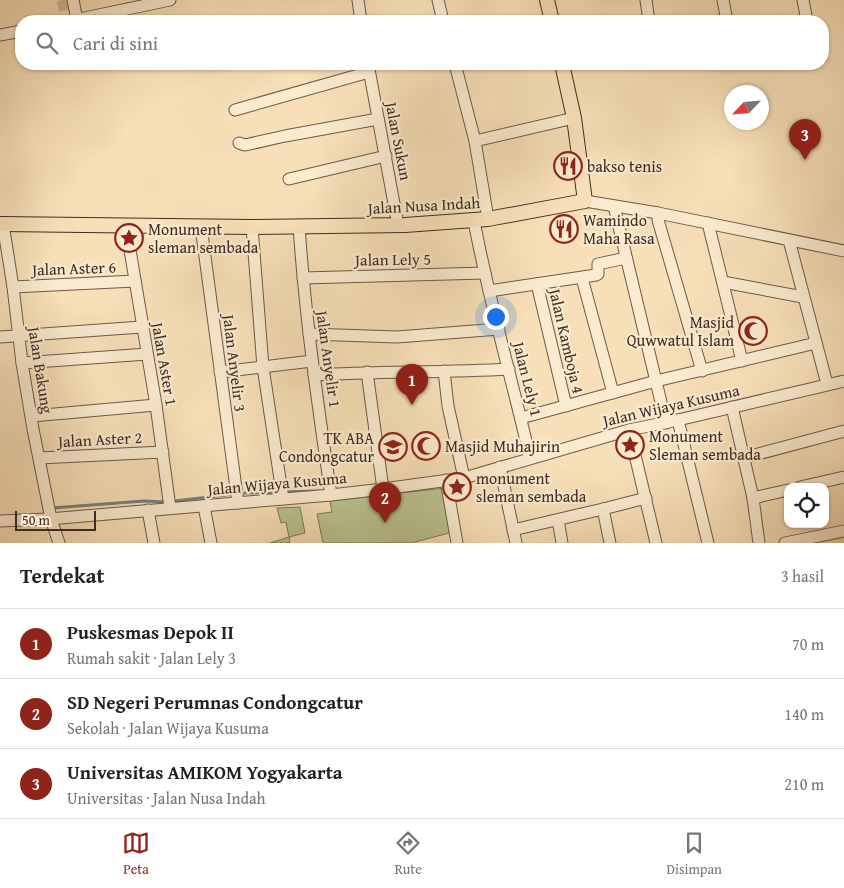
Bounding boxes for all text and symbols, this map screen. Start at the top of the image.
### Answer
search box [15,15,829,70]
icon: search [33,29,61,57]
text: Cari di sini [73,29,158,57]
north arrow [724,85,769,130]
street label: Jalan Sukun [379,98,418,182]
pin: 3 [789,119,821,160]
restaurant icon: bakso tenis [553,151,583,181]
place label: bakso tenis [587,154,662,178]
street label: Jalan Nusa Indah [365,190,481,220]
place label: Wamindo Maha Rasa [583,208,655,250]
restaurant icon: Wamindo Maha Rasa [549,214,579,244]
place label: Monument sleman sembada [148,217,259,259]
place icon: Monument sleman sembada [114,223,144,253]
street label: Jalan Lely 5 [353,246,431,272]
street label: Jalan Aster 6 [30,255,117,282]
street label: Jalan Kamboja 4 [543,284,591,396]
your location [483,304,509,330]
street label: Jalan Anyelir 1 [310,307,348,409]
place label: Masjid Quwwatul Islam [627,310,734,352]
street label: Jalan Anyelir 3 [217,311,253,413]
mosque icon: Masjid Quwwatul Islam [738,316,768,346]
street label: Jalan Aster 1 [146,318,184,408]
street label: Jalan Bakung [22,323,60,415]
street label: Jalan Lely 1 [507,337,549,419]
pin: 1 [396,364,428,405]
street label: Jalan Wijaya Kusuma [598,377,742,433]
place label: Monument Sleman sembada [649,424,761,466]
street label: Jalan Aster 2 [55,425,143,453]
place label: TK ABA Condongcatur [279,426,374,468]
place icon: Monument Sleman sembada [615,430,645,460]
mosque icon: Masjid Muhajirin [411,431,441,461]
school or university icon: TK ABA Condongcatur [378,432,408,462]
place label: Masjid Muhajirin [445,434,560,458]
street label: Jalan Wijaya Kusuma [204,465,348,501]
place label: monument sleman sembada [476,466,587,508]
place icon: monument sleman sembada [442,472,472,502]
pin: 2 [369,482,401,523]
map controls [784,483,829,528]
button: locate [784,483,829,528]
scale bar [15,508,96,531]
text: 50 m [22,510,50,530]
text: Terdekat [20,560,104,591]
text: 3 hasil [781,564,824,588]
text: Puskesmas Depok II [67,618,234,646]
text: 1 [32,632,40,656]
text: 70 m [792,632,824,656]
text: Rumah sakit · Jalan Lely 3 [67,646,236,670]
text: SD Negeri Perumnas Condongcatur [67,688,363,716]
text: 2 [32,702,40,726]
text: 140 m [784,702,824,726]
text: Sekolah · Jalan Wijaya Kusuma [67,716,269,740]
text: Universitas AMIKOM Yogyakarta [67,758,343,786]
text: 3 [32,772,40,796]
text: 210 m [784,772,824,796]
text: Universitas · Jalan Nusa Indah [67,786,266,810]
tab: Peta [122,829,150,879]
tab: Rute [394,829,422,879]
tab: Disimpan [666,829,722,879]

